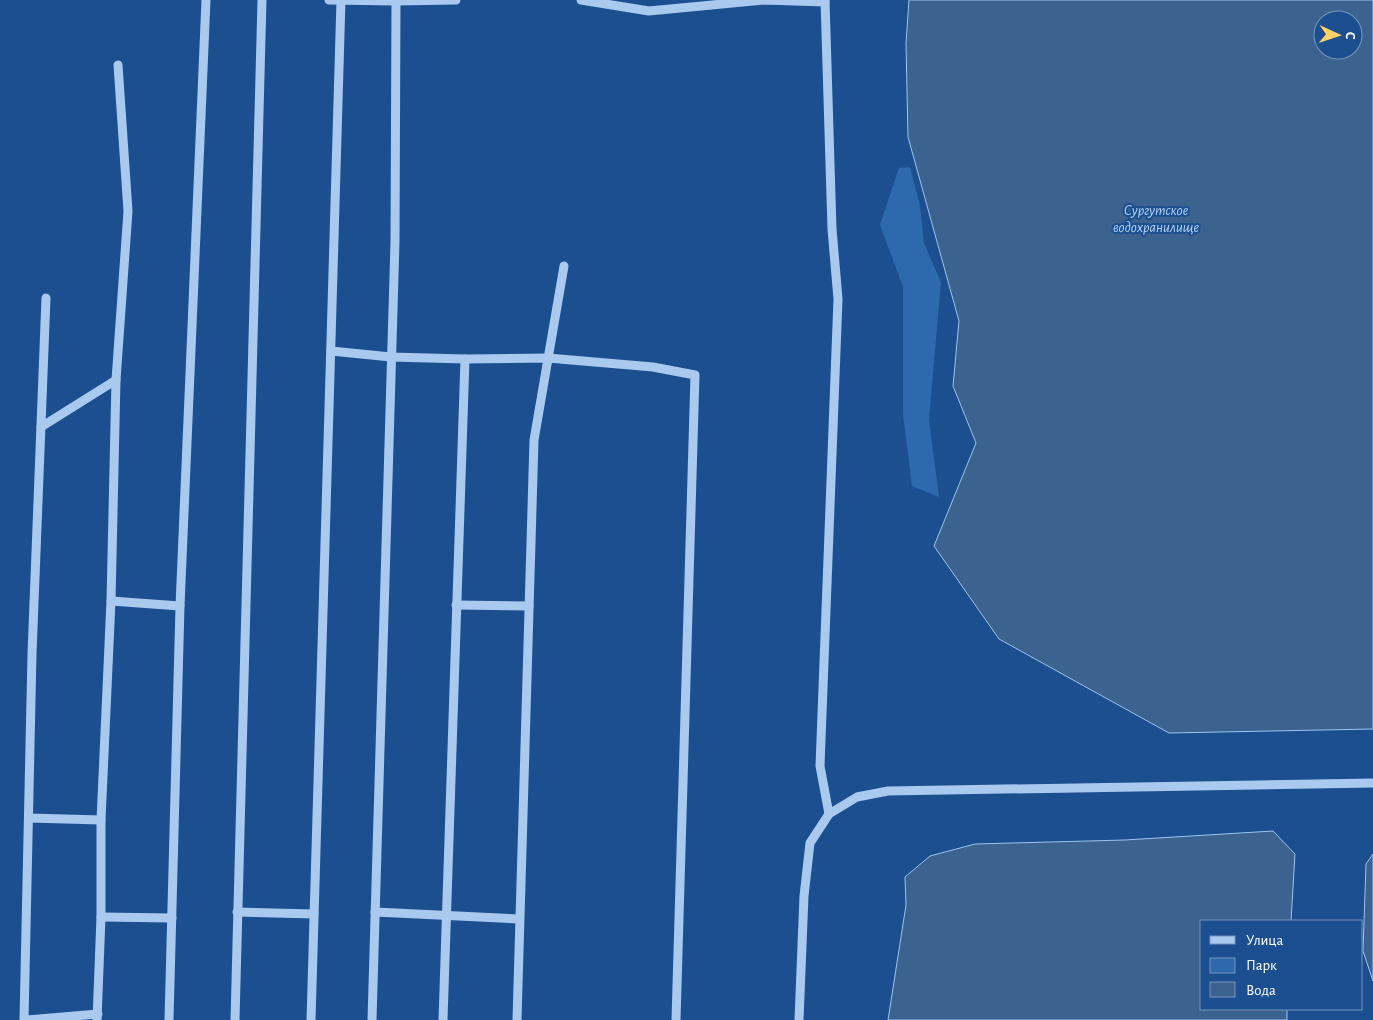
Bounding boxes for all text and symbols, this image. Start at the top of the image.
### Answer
north arrow [1313,10,1363,60]
text: С [1343,31,1357,40]
water label: Сургутское водохранилище [1113,203,1200,235]
legend [1200,920,1363,1010]
text: Улица [1246,933,1283,948]
text: Парк [1246,958,1277,973]
text: Вода [1246,983,1276,998]

